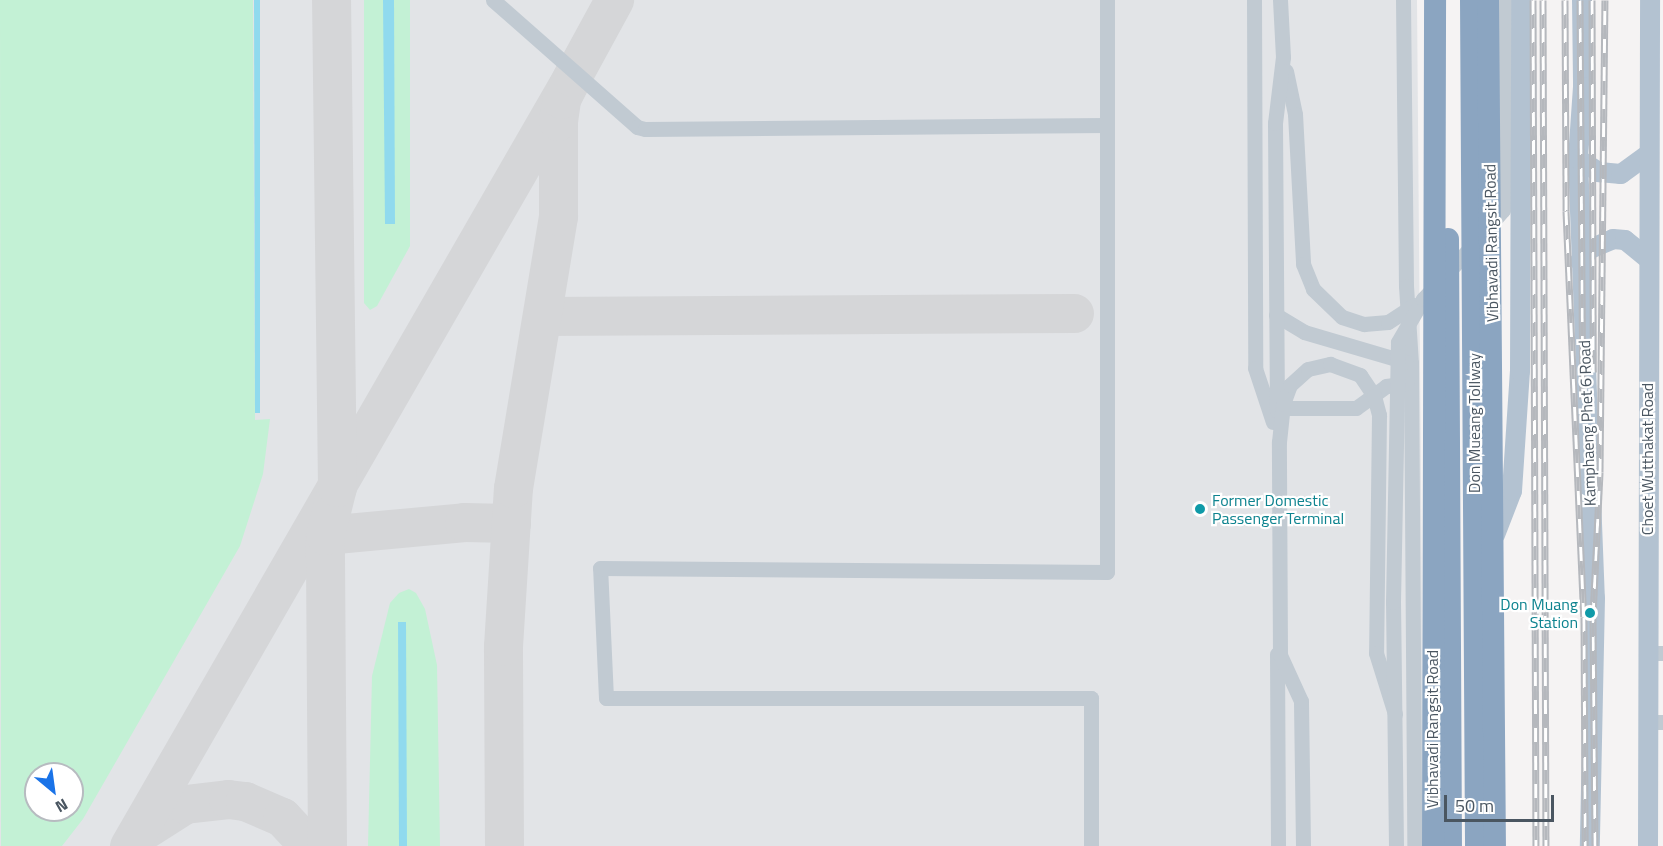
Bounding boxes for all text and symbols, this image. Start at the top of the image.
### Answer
street label: Vibhavadi Rangsit Road [1480,164,1502,322]
street label: Kamphaeng Phet 6 Road [1575,340,1599,506]
street label: Don Mueang Tollway [1464,353,1484,493]
street label: Choet Wutthakat Road [1637,383,1657,535]
place label: Former Domestic Passenger Terminal [1212,490,1344,528]
marker: Former Domestic Passenger Terminal [1193,502,1207,516]
place label: Don Muang Station [1500,594,1578,632]
marker: Don Muang Station [1583,606,1597,620]
street label: Vibhavadi Rangsit Road [1422,650,1442,808]
north arrow [24,762,84,822]
scale bar [1447,783,1556,821]
text: 50 m [1455,792,1494,819]
text: N [51,793,72,819]

